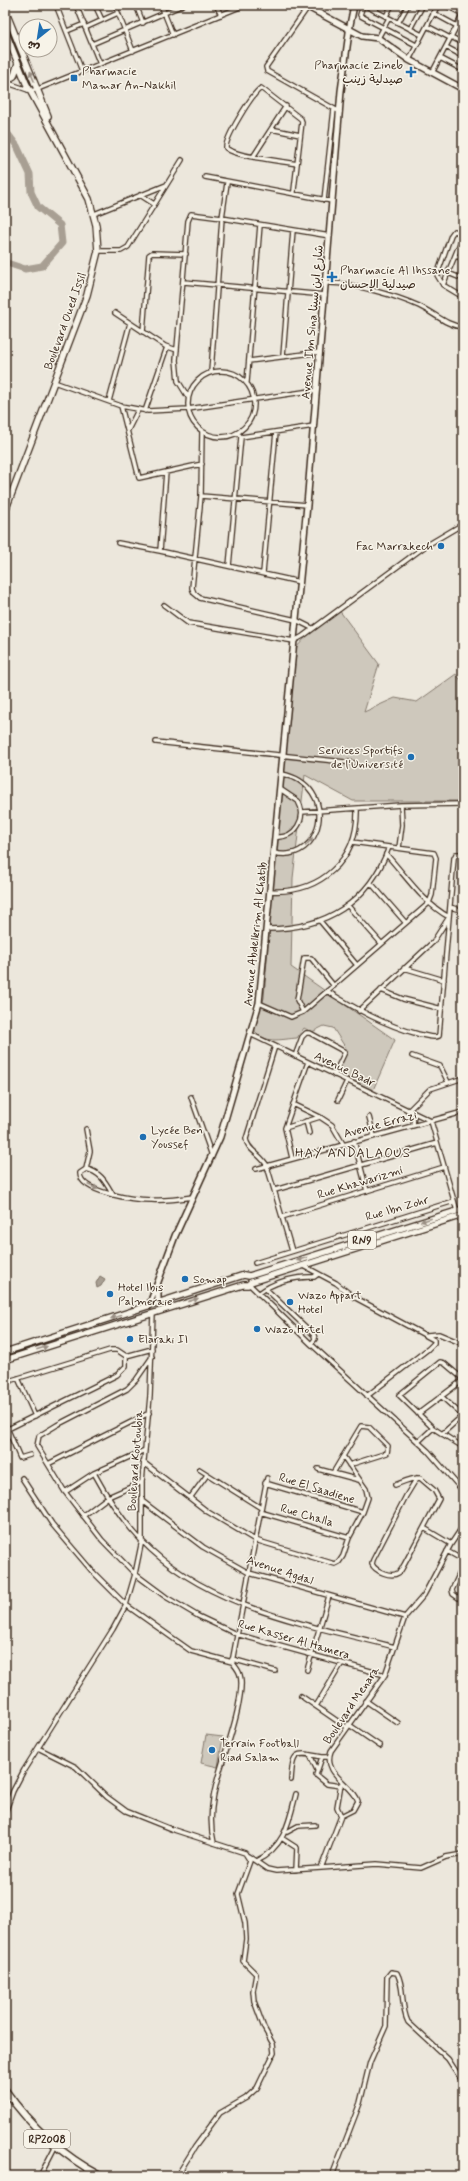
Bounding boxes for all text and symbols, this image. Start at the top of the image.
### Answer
north arrow [18,18,58,58]
text: ش [25,37,42,55]
place label: Pharmacie Zineb صيدلية زينب [314,58,404,88]
place label: Pharmacie Mamar An-Nakhil [82,64,176,94]
marker: Pharmacie Zineb صيدلية زينب [406,67,416,77]
one-way arrow [29,70,35,82]
marker: Pharmacie Mamar An-Nakhil [69,73,79,83]
street label: Avenue Ibn Sina شارع ابن سينا [298,244,328,400]
place label: Pharmacie Al Ihssane صيدلية الإحسان [340,263,450,293]
street label: Boulevard Oued Issil [41,270,91,372]
marker: Pharmacie Al Ihssane صيدلية الإحسان [327,272,337,282]
place label: Fac Marrakech [356,539,433,555]
marker: Fac Marrakech [436,541,446,551]
place label: Services Sportifs de l'Université [319,743,404,773]
marker: Services Sportifs de l'Université [406,752,416,762]
one-way arrow [304,837,313,847]
street label: Avenue Abdelkrim Al Khatib [240,861,272,1007]
street label: Avenue Badr [311,1048,378,1092]
street label: Avenue Errazi [342,1107,419,1142]
place label: Lycée Ben Youssef [151,1123,203,1153]
marker: Lycée Ben Youssef [138,1132,148,1142]
district label: HAY ANDALAOUS [295,1145,411,1162]
street label: Rue Khawarizmi [316,1162,405,1204]
one-way arrow [87,1184,99,1191]
street label: Rue Ibn Zohr [364,1192,431,1226]
one-way arrow [419,1217,431,1223]
road number: RN9 [348,1231,376,1249]
one-way arrow [295,1256,307,1262]
place label: Somap [193,1272,227,1288]
marker: Somap [180,1274,190,1284]
place label: Hotel Ibis Palmeraie [118,1280,172,1310]
place label: Wazo Appart Hotel [298,1288,362,1318]
marker: Hotel Ibis Palmeraie [105,1289,115,1299]
one-way arrow [187,1297,199,1303]
marker: Wazo Appart Hotel [285,1297,295,1307]
one-way arrow [110,1314,122,1320]
place label: Wazo Hotel [265,1322,324,1338]
marker: Wazo Hotel [252,1324,262,1334]
place label: Elaraki II [138,1332,188,1348]
marker: Elaraki II [125,1334,135,1344]
one-way arrow [37,1345,49,1351]
street label: Boulevard Koutoubia [124,1409,148,1512]
street label: Rue El Saadiene [277,1470,357,1508]
street label: Rue Challa [278,1501,335,1531]
street label: Avenue Agdal [244,1553,315,1589]
street label: Rue Kasser Al Hamera [236,1616,352,1664]
street label: Boulevard Menara [320,1663,384,1747]
place label: Terrain Football Riad Salam [220,1736,299,1766]
marker: Terrain Football Riad Salam [207,1745,217,1755]
road number: RP2008 [24,2130,70,2148]

